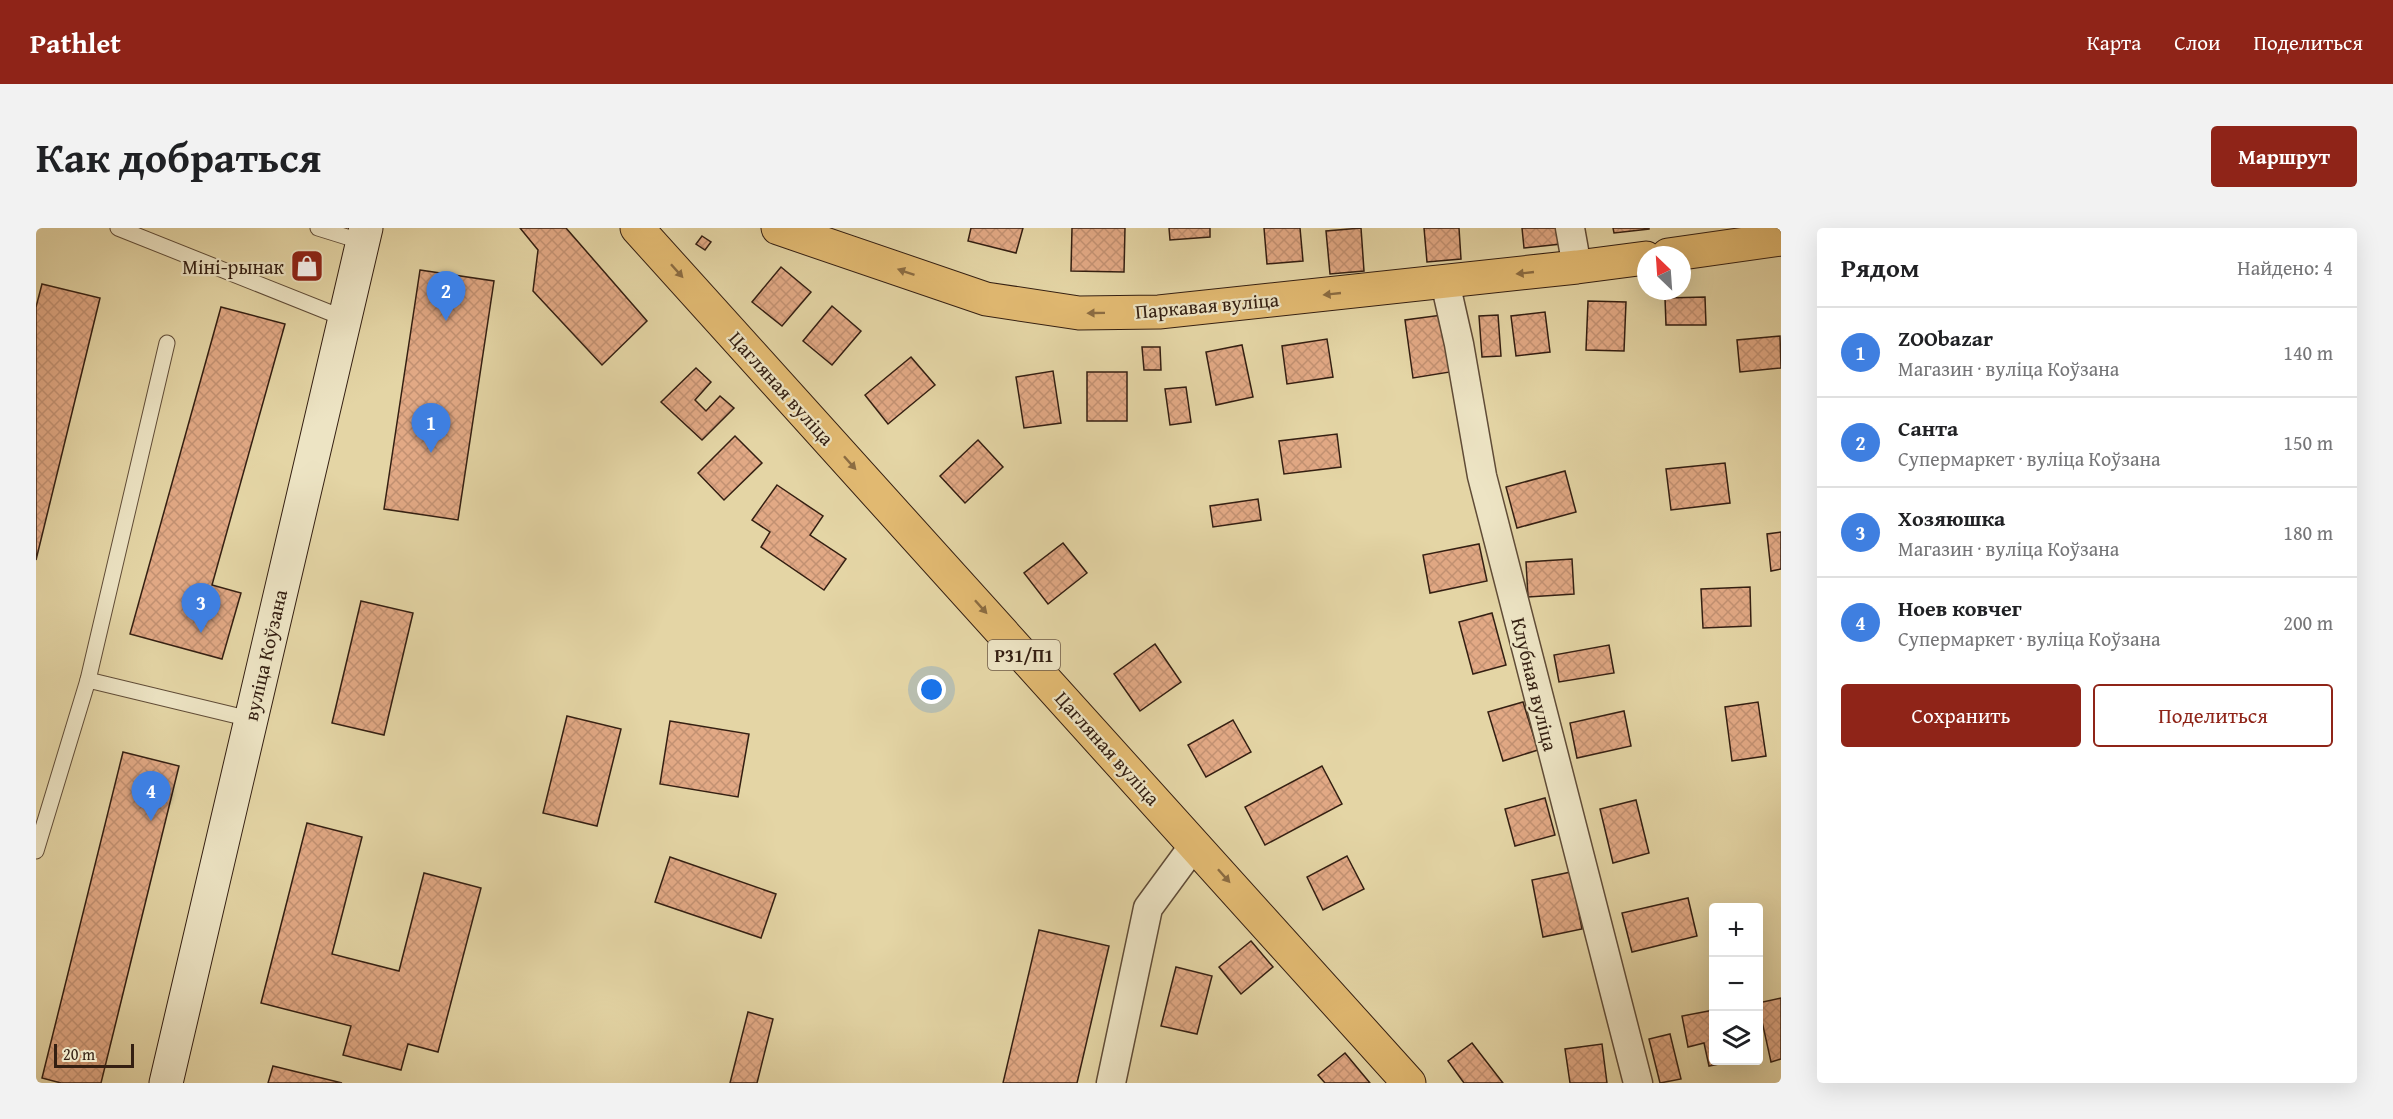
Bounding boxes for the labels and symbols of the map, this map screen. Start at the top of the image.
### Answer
north arrow [1637,246,1691,300]
shop icon: Міні-рынак [289,248,325,284]
place label: Міні-рынак [182,252,285,281]
one-way arrow [670,264,684,279]
one-way arrow [897,266,915,276]
one-way arrow [1516,268,1535,278]
pin: 2 [426,272,466,321]
street label: Паркавая вуліца [1134,284,1281,326]
one-way arrow [1322,289,1341,299]
one-way arrow [1086,308,1105,317]
street label: Цагляная вуліца [723,324,842,452]
pin: 1 [412,404,450,453]
one-way arrow [843,455,857,470]
pin: 3 [182,584,220,633]
street label: вуліца Коўзана [236,586,294,723]
one-way arrow [974,599,987,614]
street label: Клубная вуліца [1504,614,1566,754]
road number: Р31/П1 [988,640,1060,670]
your location [917,675,946,704]
street label: Цагляная вуліца [1049,684,1168,812]
pin: 4 [132,772,170,821]
one-way arrow [1217,869,1231,884]
scale bar [54,1041,134,1068]

